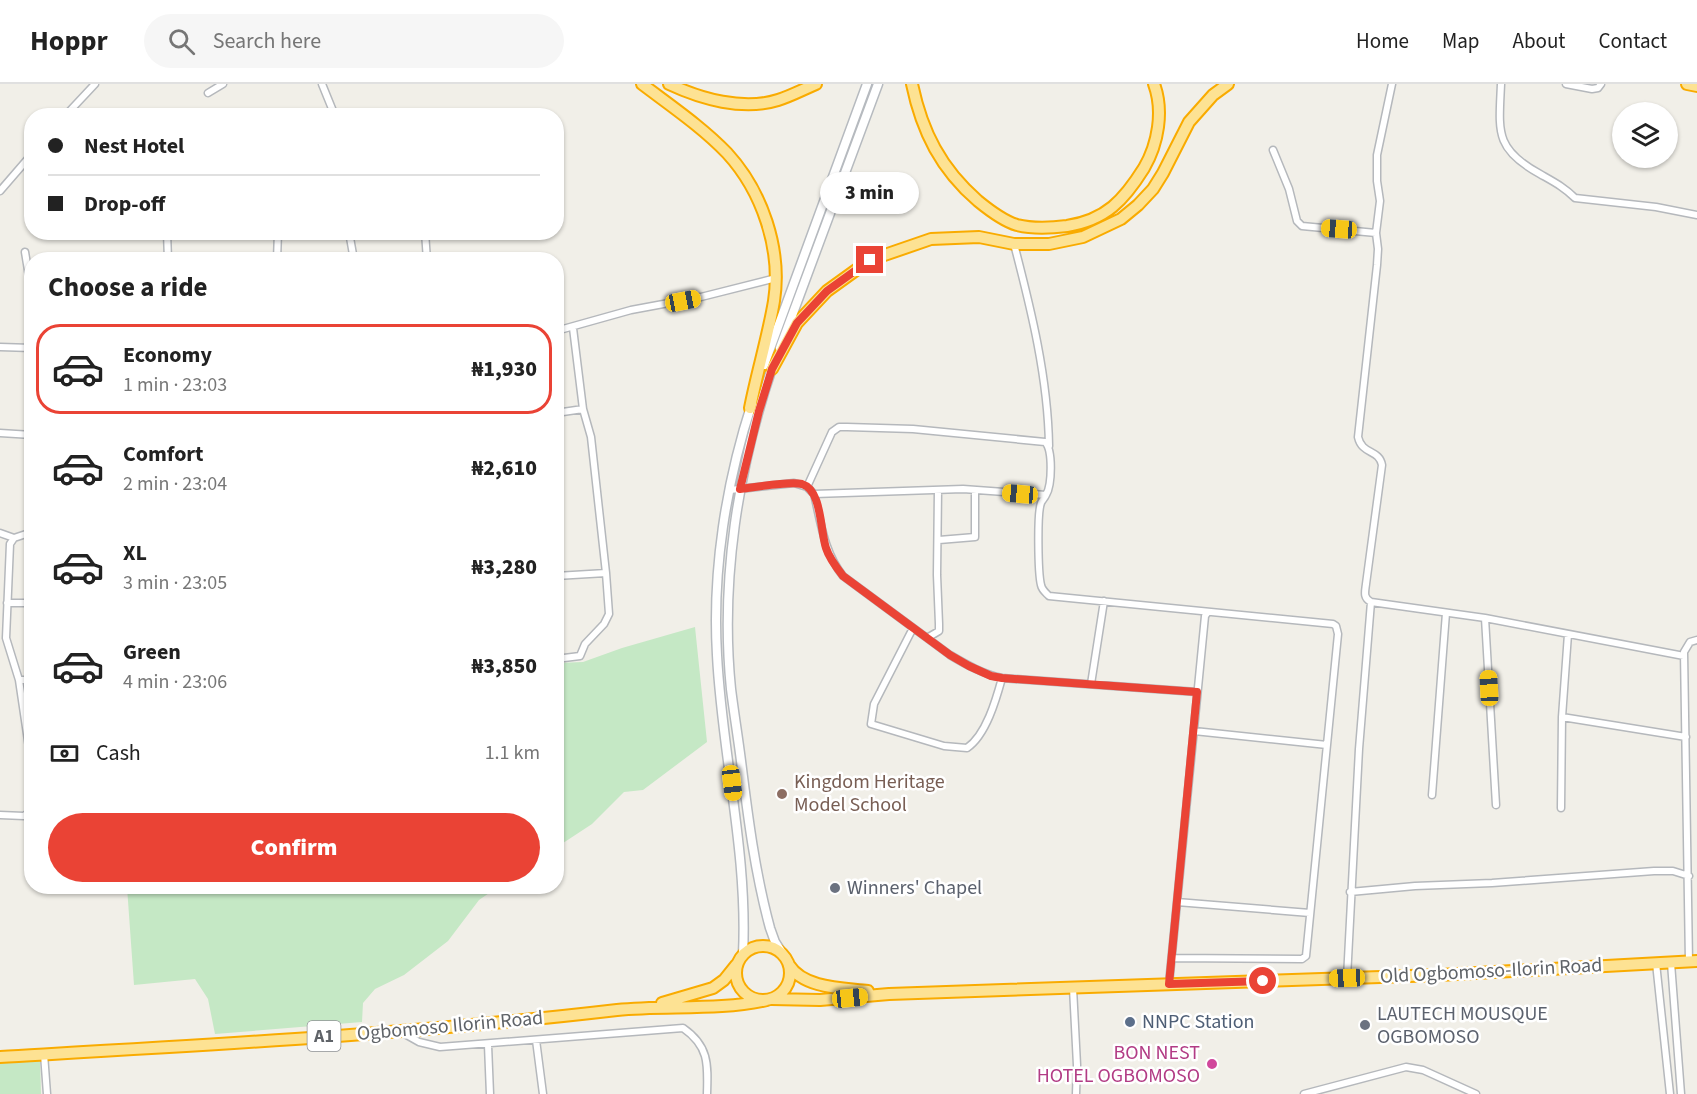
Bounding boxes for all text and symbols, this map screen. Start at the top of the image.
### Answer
search box [144,14,564,68]
text: Hoppr [30,21,108,61]
icon: search [165,25,198,58]
text: Search here [213,25,321,57]
text: Home [1356,26,1409,56]
text: Map [1442,26,1480,56]
text: About [1513,26,1565,56]
text: Contact [1598,26,1667,56]
map controls [1612,102,1678,168]
button: layers [1612,102,1678,168]
text: Nest Hotel [84,130,184,162]
callout: 3 min [820,173,920,215]
text: 3 min [845,179,894,207]
text: Drop-off [84,188,165,220]
car [1320,219,1358,239]
route end [856,246,883,273]
text: Choose a ride [48,268,208,307]
car [664,289,702,313]
text: Economy [123,339,212,371]
icon: car [51,342,105,396]
text: ₦1,930 [471,353,537,385]
text: 1 min · 23:03 [123,371,227,399]
text: Comfort [123,438,204,470]
icon: car [51,441,105,495]
text: ₦2,610 [471,452,537,484]
text: 2 min · 23:04 [123,470,227,498]
car [1001,483,1039,505]
text: XL [123,537,147,569]
icon: car [51,540,105,594]
text: ₦3,280 [471,551,537,583]
text: 3 min · 23:05 [123,569,227,597]
text: Green [123,636,181,668]
icon: car [51,639,105,693]
text: ₦3,850 [471,650,537,682]
text: 4 min · 23:06 [123,668,227,696]
car [1479,670,1499,706]
icon: cash [48,737,81,770]
text: Cash [96,737,141,769]
text: 1.1 km [485,739,540,767]
car [721,764,743,802]
place label: Kingdom Heritage Model School [794,768,945,819]
marker: Kingdom Heritage Model School [775,787,789,801]
button: Confirm [48,813,540,882]
place label: Winners' Chapel [847,874,982,902]
marker: Winners' Chapel [828,881,842,895]
street label: Old Ogbomoso-Ilorin Road [1379,951,1603,991]
route start [1249,967,1276,994]
car [1329,968,1365,988]
car [831,987,869,1009]
place label: LAUTECH MOUSQUE OGBOMOSO [1377,1000,1548,1051]
street label: Ogbomoso Ilorin Road [356,1004,544,1048]
place label: NNPC Station [1142,1008,1254,1036]
marker: NNPC Station [1123,1015,1137,1029]
marker: LAUTECH MOUSQUE OGBOMOSO [1358,1018,1372,1032]
road number: A1 [308,1021,340,1051]
place label: BON NEST HOTEL OGBOMOSO [1037,1039,1200,1090]
marker: BON NEST HOTEL OGBOMOSO [1205,1057,1219,1071]

